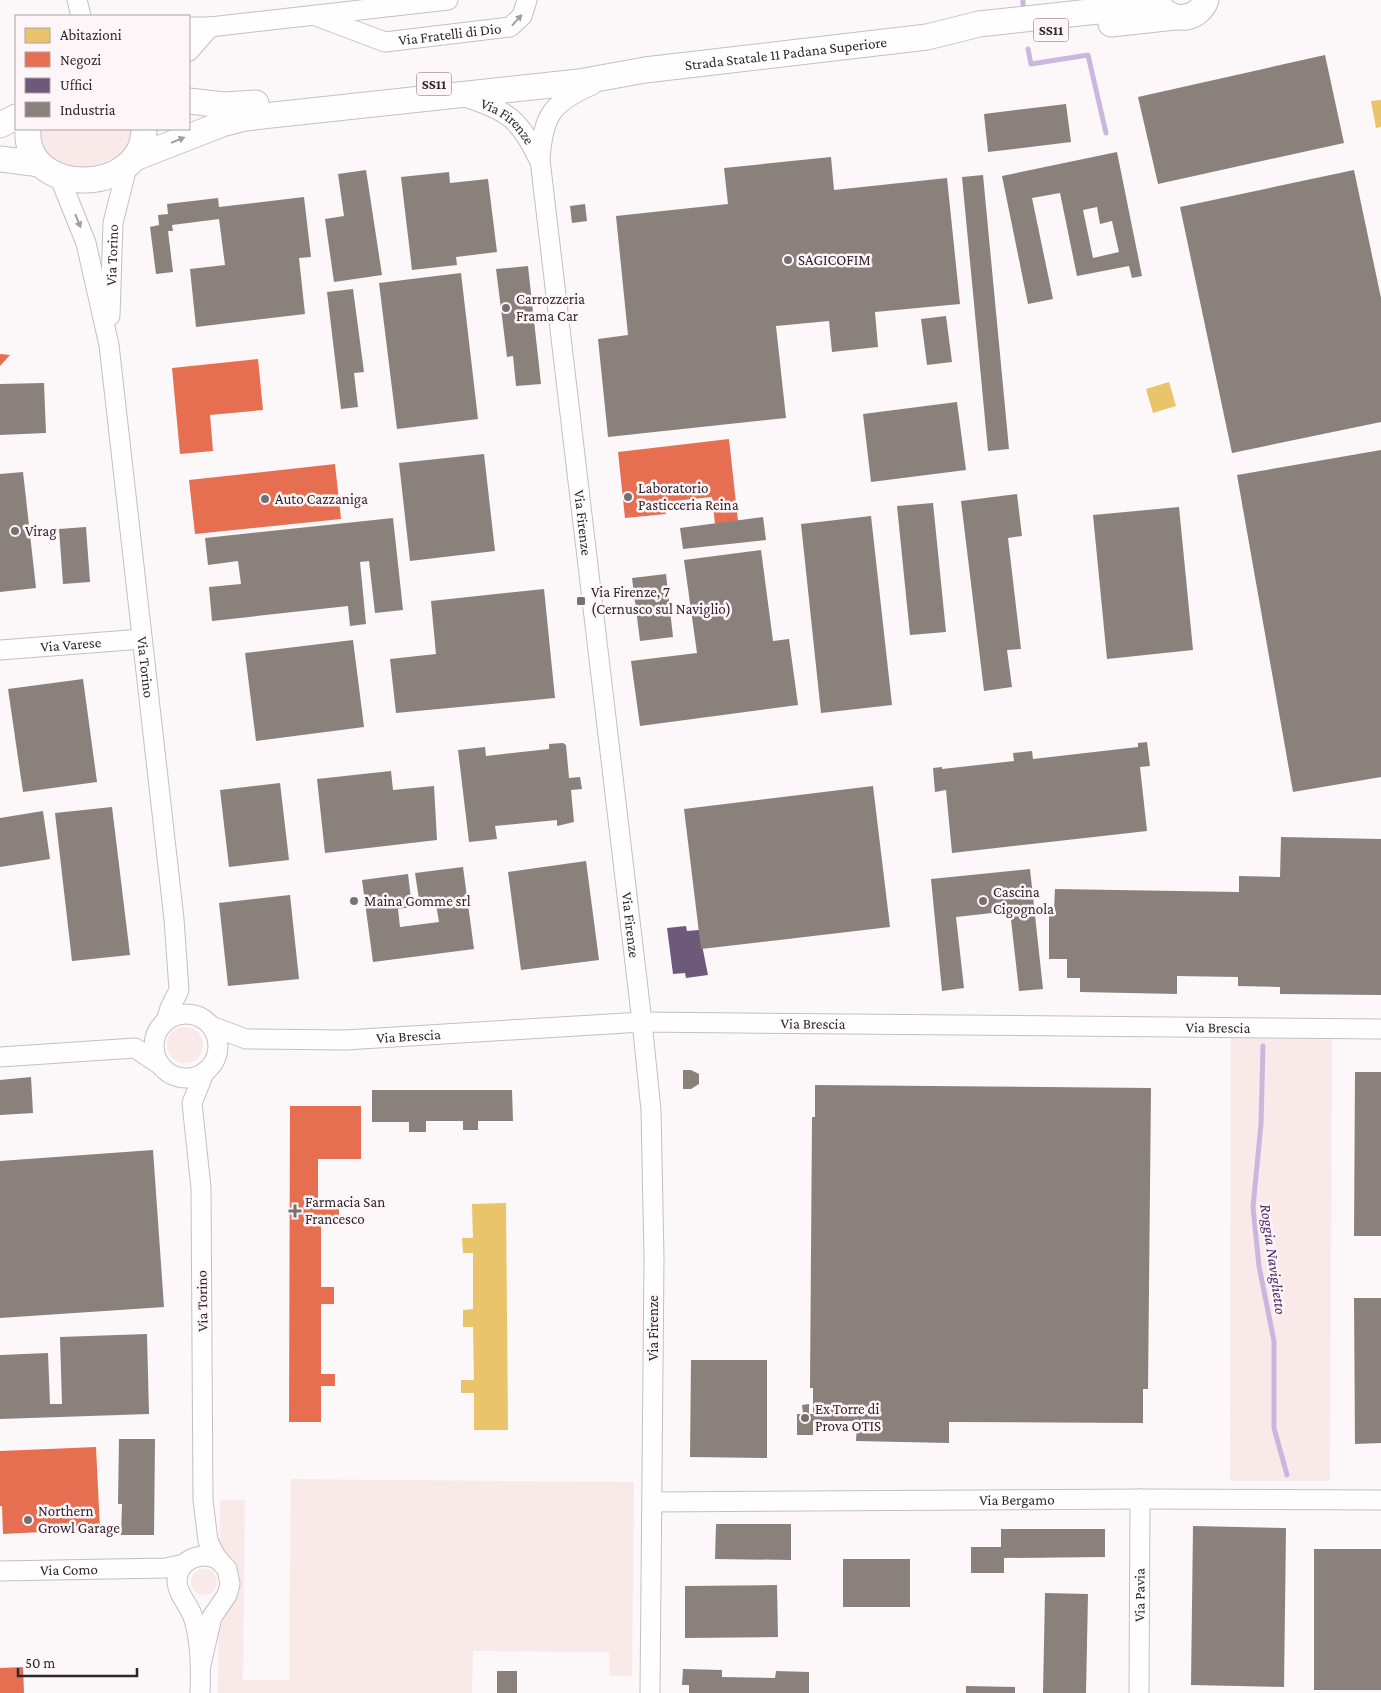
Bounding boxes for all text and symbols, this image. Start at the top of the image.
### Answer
legend [15,15,190,130]
one-way arrow [511,15,523,27]
road number: SS11 [1034,18,1068,42]
street label: Via Fratelli di Dio [397,20,502,48]
text: Abitazioni [60,27,122,43]
street label: Strada Statale 11 Padana Superiore [684,34,888,73]
text: Negozi [60,52,101,69]
road number: SS11 [416,72,452,96]
text: Uffici [60,77,92,93]
street label: Via Firenze [478,95,538,148]
text: Industria [60,102,116,118]
one-way arrow [171,136,186,144]
one-way arrow [75,214,83,228]
street label: Via Torino [103,224,121,286]
place label: SAGICOFIM [798,252,871,268]
marker: SAGICOFIM [782,254,794,266]
place label: Carrozzeria Frama Car [516,291,585,324]
marker: Carrozzeria Frama Car [500,302,512,314]
place label: Laboratorio Pasticceria Reina [638,480,739,513]
street label: Via Firenze [571,489,595,557]
place label: Auto Cazzaniga [275,491,368,508]
marker: Laboratorio Pasticceria Reina [622,491,634,503]
marker: Auto Cazzaniga [259,493,271,505]
place label: Virag [25,523,56,540]
marker: Virag [9,525,21,537]
place label: Via Firenze, 7 (Cernusco sul Naviglio) [591,584,731,618]
marker: Via Firenze, 7 (Cernusco sul Naviglio) [575,595,587,607]
street label: Via Varese [40,634,102,655]
street label: Via Torino [134,636,157,699]
place label: Cascina Cigognola [993,884,1054,918]
street label: Via Firenze [619,891,642,959]
place label: Maina Gomme srl [364,893,471,909]
marker: Maina Gomme srl [348,895,360,907]
marker: Cascina Cigognola [977,895,989,907]
street label: Via Brescia [781,1015,846,1032]
street label: Via Brescia [1186,1019,1251,1036]
street label: Via Brescia [376,1026,441,1046]
place label: Farmacia San Francesco [305,1194,385,1227]
water label: Roggia Naviglietto [1256,1203,1290,1316]
marker: Farmacia San Francesco [289,1205,301,1217]
street label: Via Torino [193,1270,211,1332]
street label: Via Firenze [645,1295,661,1361]
place label: Ex Torre di Prova OTIS [815,1401,881,1434]
marker: Ex Torre di Prova OTIS [799,1412,811,1424]
street label: Via Bergamo [979,1492,1055,1509]
place label: Northern Growl Garage [38,1503,120,1537]
marker: Northern Growl Garage [22,1514,34,1526]
street label: Via Como [40,1561,98,1578]
street label: Via Pavia [1131,1568,1148,1622]
scale bar [18,1646,136,1678]
text: 50 m [25,1655,55,1671]

